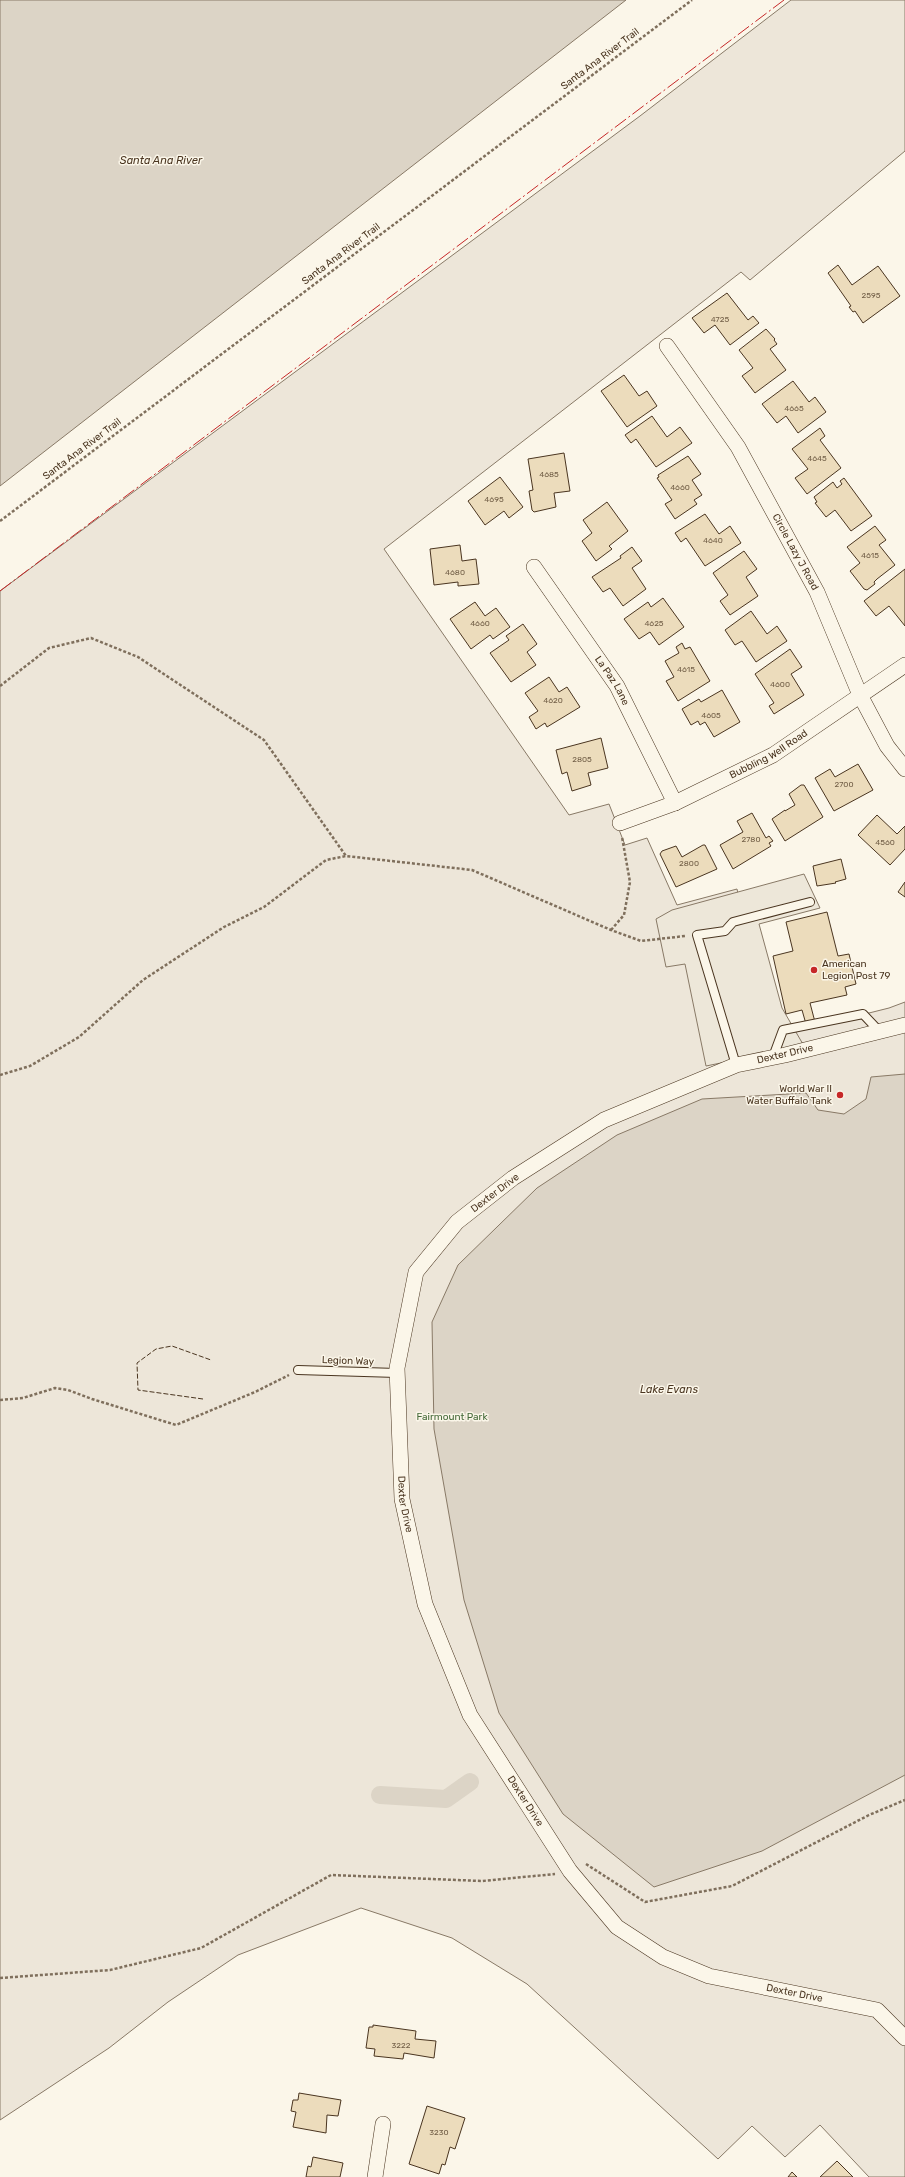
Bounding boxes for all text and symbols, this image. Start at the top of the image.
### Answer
street label: Santa Ana River Trail [559,26,641,92]
water label: Santa Ana River [120,154,203,167]
street label: Santa Ana River Trail [300,221,382,287]
house number: 2595 [862,291,881,300]
house number: 4725 [711,315,729,324]
house number: 4665 [784,404,804,413]
street label: Santa Ana River Trail [41,416,123,482]
house number: 4645 [807,454,827,463]
house number: 4685 [539,470,559,479]
house number: 4660 [670,483,690,492]
house number: 4695 [484,495,504,504]
street label: Circle Lazy J Road [770,512,821,592]
house number: 4640 [703,536,723,545]
house number: 4615 [861,551,879,560]
house number: 4680 [445,568,465,577]
house number: 4660 [470,619,490,628]
house number: 4625 [644,619,664,628]
street label: La Paz Lane [592,654,632,708]
house number: 4615 [677,665,695,674]
house number: 4600 [770,680,790,689]
house number: 4620 [543,696,563,705]
house number: 4605 [701,711,721,720]
street label: Bubbling Well Road [727,727,810,781]
house number: 2805 [572,755,592,764]
house number: 2700 [835,780,853,789]
house number: 2780 [742,835,760,844]
house number: 4560 [875,838,895,847]
house number: 2800 [679,859,699,868]
place label: American Legion Post 79 [822,958,890,982]
marker: American Legion Post 79 [809,965,819,975]
street label: Dexter Drive [756,1042,815,1066]
place label: World War II Water Buffalo Tank [746,1083,833,1107]
marker: World War II Water Buffalo Tank [835,1090,845,1100]
street label: Dexter Drive [468,1171,522,1215]
street label: Legion Way [322,1354,375,1368]
water label: Lake Evans [640,1383,698,1396]
park label: Fairmount Park [416,1411,488,1423]
street label: Dexter Drive [395,1476,415,1534]
street label: Dexter Drive [505,1774,546,1829]
street label: Dexter Drive [765,1982,824,2005]
house number: 3222 [392,2041,411,2050]
house number: 3230 [429,2128,449,2137]

